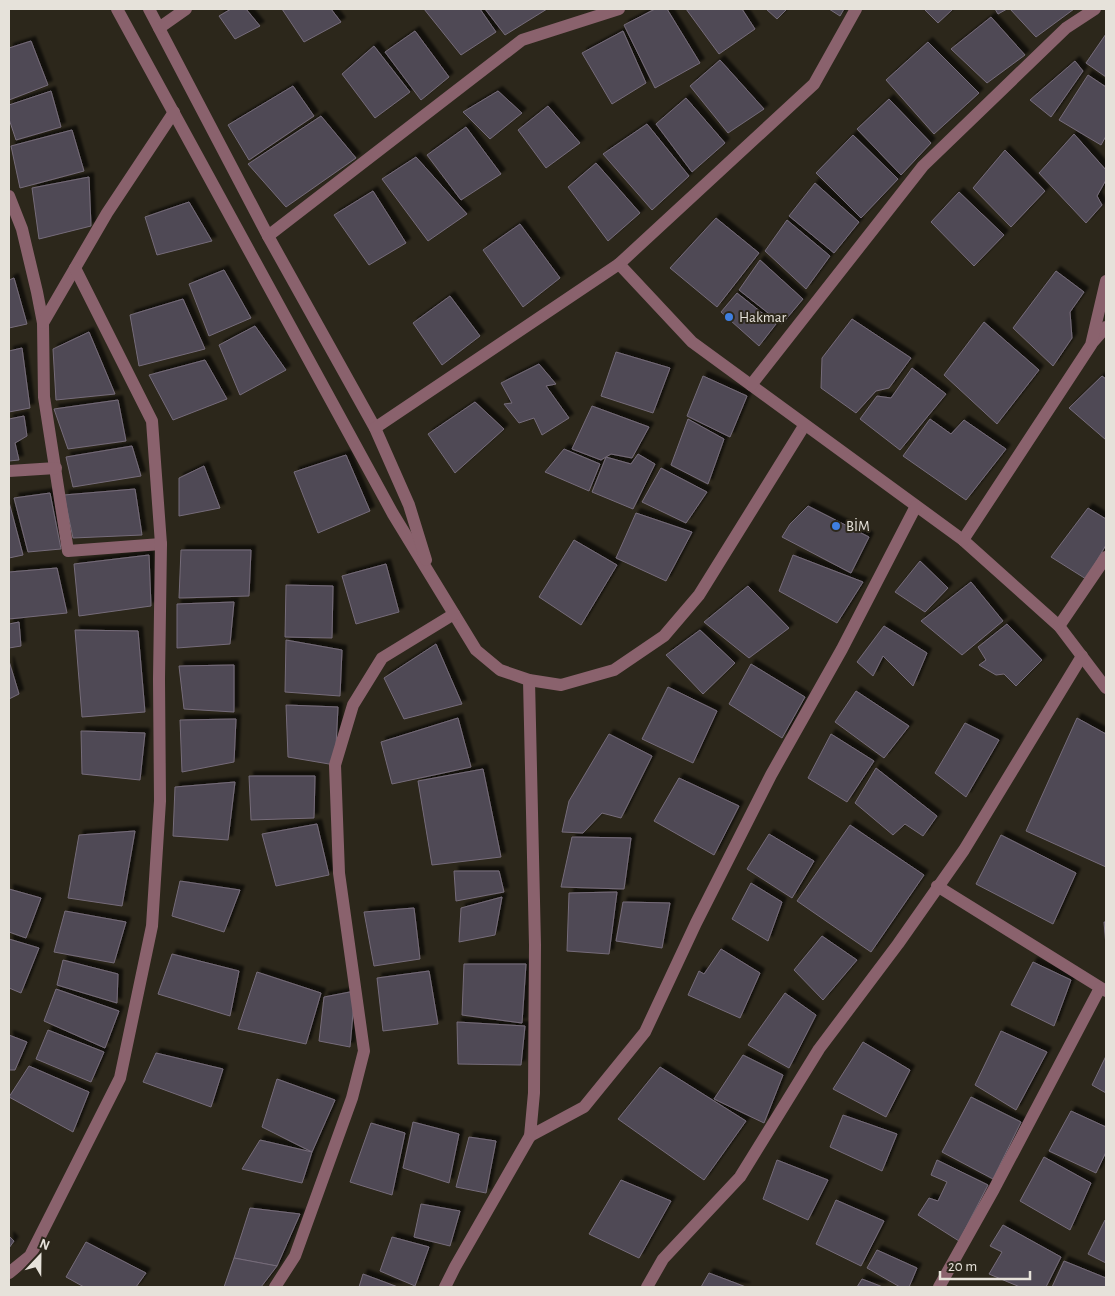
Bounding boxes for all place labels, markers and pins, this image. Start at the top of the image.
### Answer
place label: Hakmar [739,310,787,325]
marker: Hakmar [723,311,735,323]
place label: BİM [846,517,870,534]
marker: BİM [830,520,842,532]

